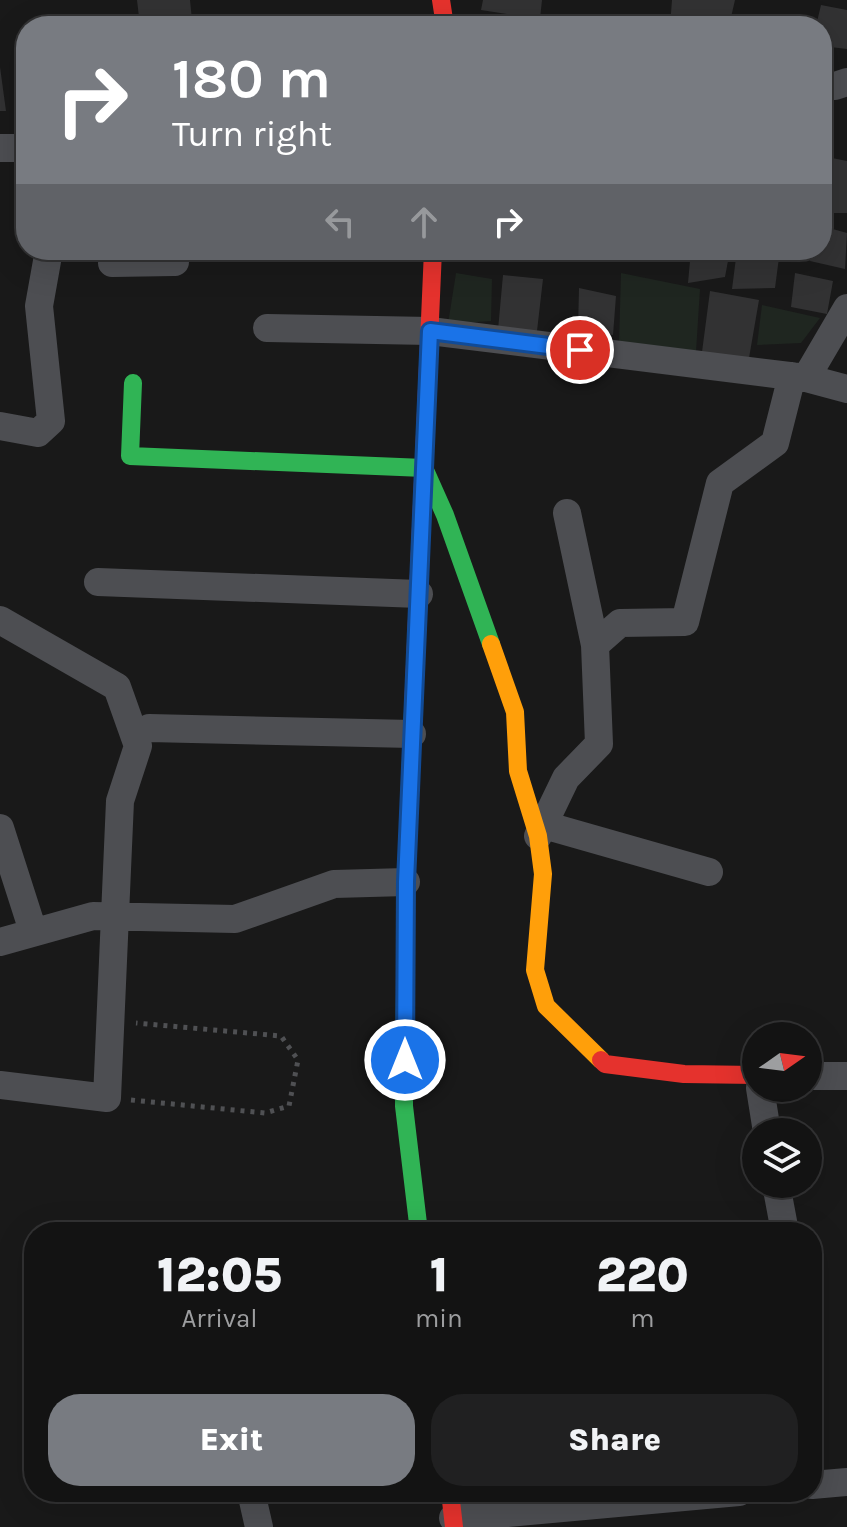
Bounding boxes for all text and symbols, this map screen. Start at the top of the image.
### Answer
text: 180 m [172,46,331,111]
icon: right [40,48,144,152]
text: Turn right [172,113,332,155]
icon: left [318,200,362,244]
icon: ahead [402,200,446,244]
icon: right [486,200,530,244]
pin [546,316,614,384]
icon: arrive [558,328,602,372]
position arrow [363,1018,447,1102]
north arrow [742,1022,822,1102]
map controls [742,1022,822,1198]
button: layers [742,1118,822,1198]
text: 12:05 [157,1247,282,1303]
text: 1 [430,1247,448,1303]
text: 220 [596,1247,689,1303]
text: Arrival [181,1303,258,1334]
text: min [415,1303,463,1334]
text: m [630,1303,655,1334]
button: Exit [48,1394,415,1486]
button: Share [431,1394,798,1486]

